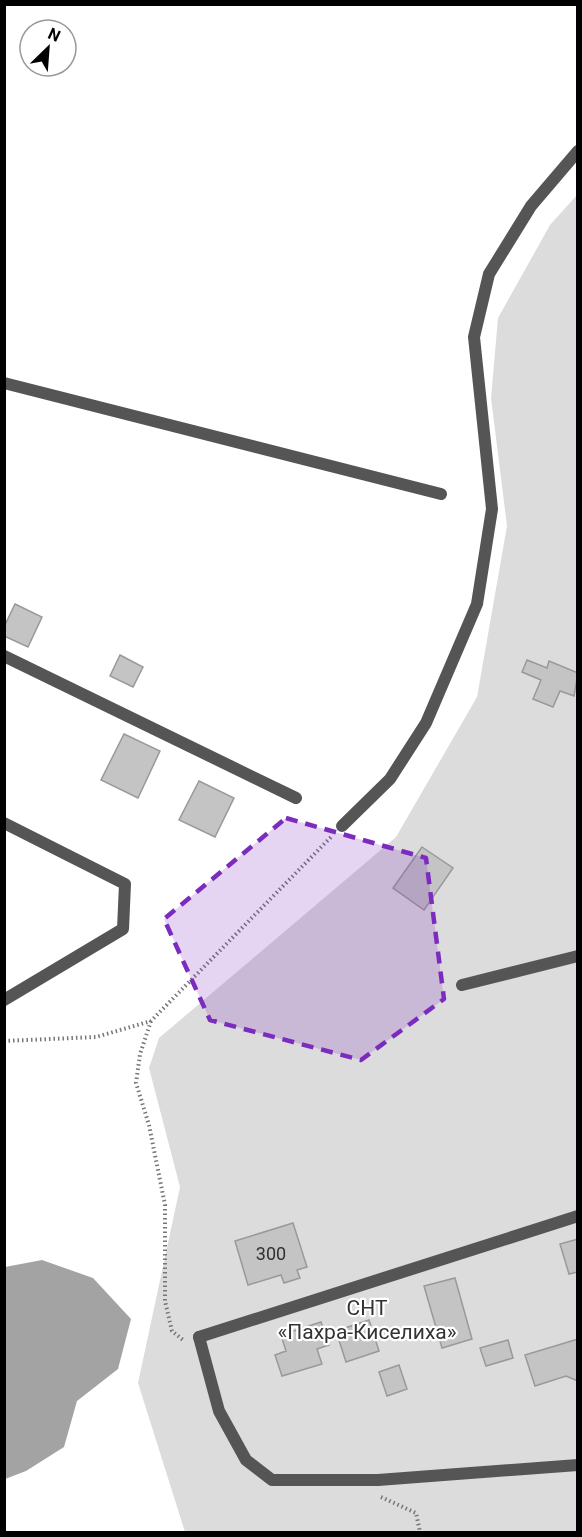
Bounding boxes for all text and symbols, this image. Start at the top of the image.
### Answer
north arrow [18,18,78,78]
text: N [45,24,63,46]
house number: 300 [256,1243,286,1264]
park label: СНТ «Пахра-Киселиха» [277,1296,457,1344]

